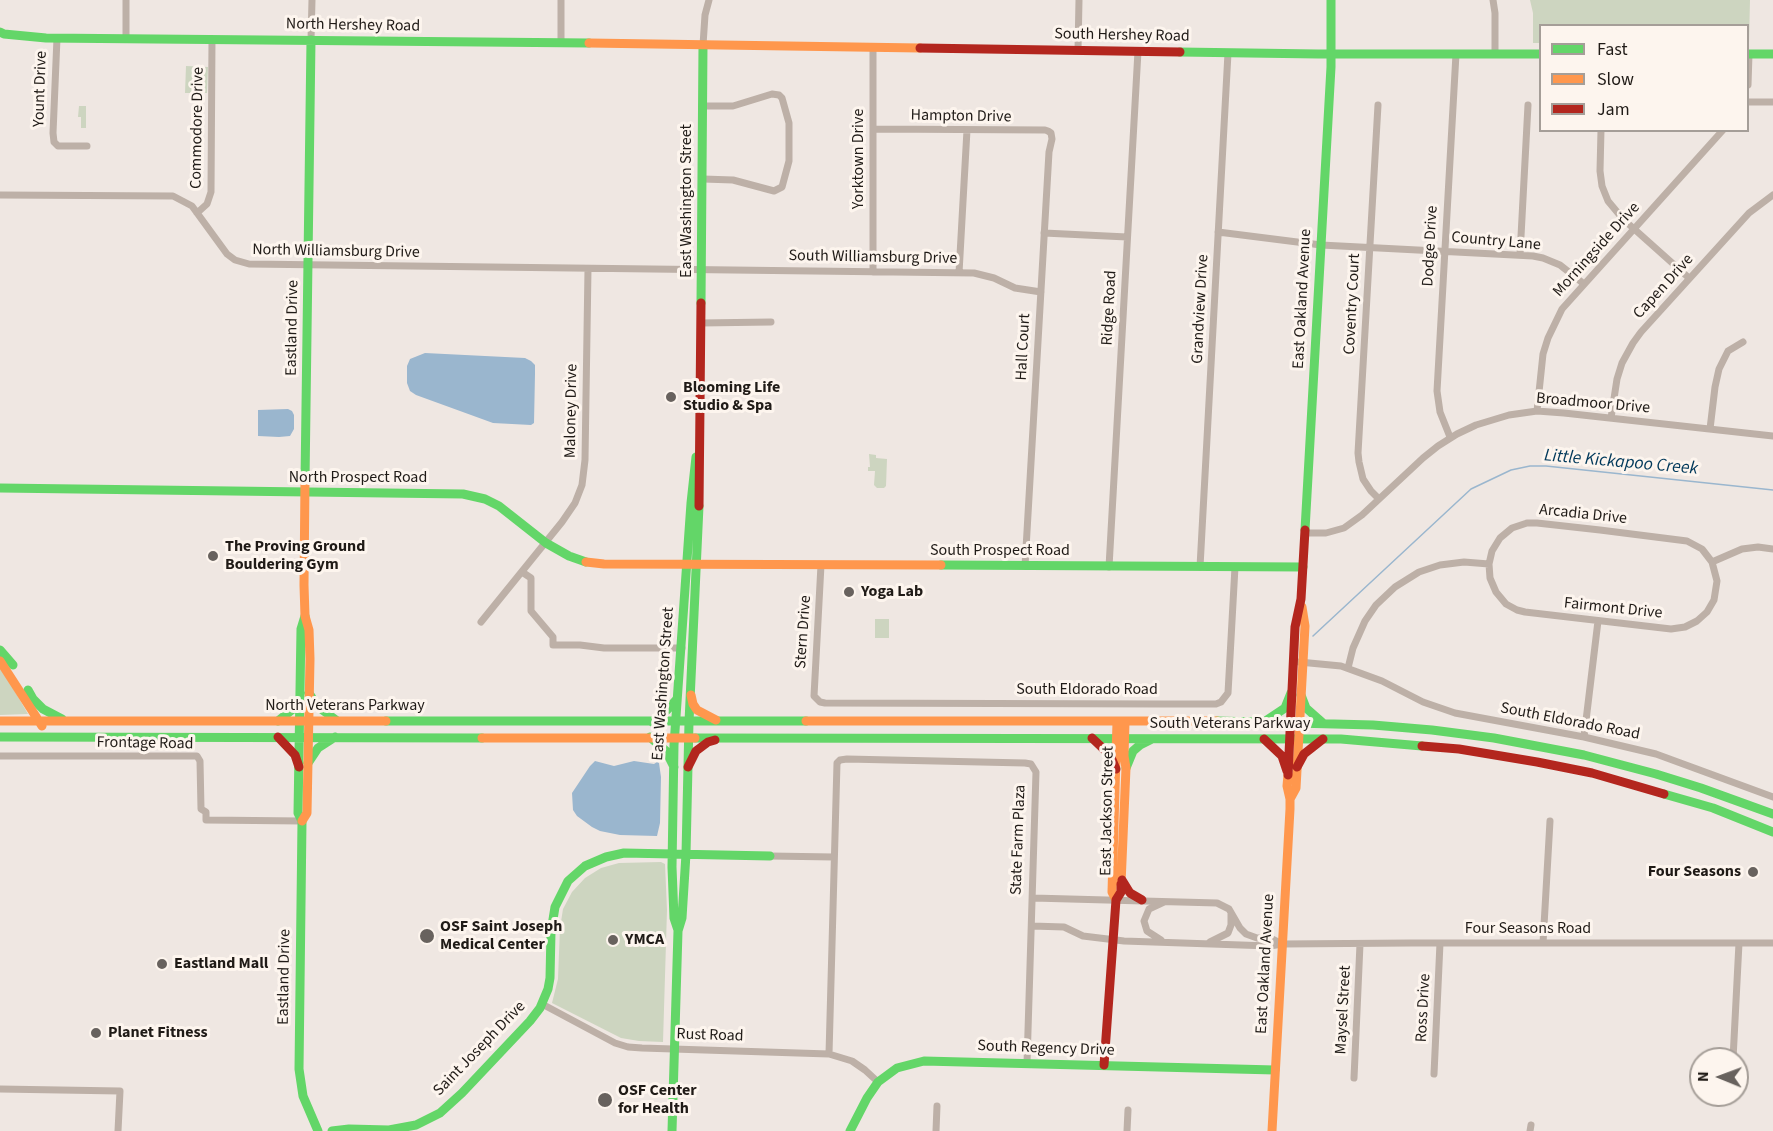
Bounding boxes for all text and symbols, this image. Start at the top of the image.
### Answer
street label: North Hershey Road [286,15,420,37]
legend [1539,24,1749,132]
street label: South Hershey Road [1054,25,1190,47]
text: Fast [1597,37,1628,62]
street label: Yount Drive [30,51,52,127]
street label: Commodore Drive [187,67,209,189]
text: Slow [1597,67,1634,92]
text: Jam [1597,97,1630,122]
street label: Hampton Drive [910,107,1012,127]
street label: Yorktown Drive [849,109,869,209]
street label: East Washington Street [677,124,697,278]
street label: Morningside Drive [1549,199,1645,301]
street label: Dodge Drive [1419,205,1443,287]
street label: East Oakland Avenue [1290,228,1316,370]
street label: Country Lane [1450,229,1542,255]
street label: North Williamsburg Drive [252,241,420,263]
street label: South Williamsburg Drive [788,247,958,269]
street label: Capen Drive [1630,251,1698,323]
street label: Coventry Court [1341,253,1365,355]
street label: Grandview Drive [1189,254,1213,364]
street label: Ridge Road [1098,270,1122,346]
street label: Eastland Drive [283,280,303,376]
street label: Hall Court [1013,313,1035,381]
street label: Maloney Drive [562,364,582,458]
place label: Blooming Life Studio & Spa [683,378,780,416]
street label: Broadmoor Drive [1535,389,1651,419]
marker: Blooming Life Studio & Spa [664,390,678,404]
water label: Little Kickapoo Creek [1543,446,1699,480]
street label: North Prospect Road [289,468,427,488]
street label: Arcadia Drive [1538,501,1628,529]
place label: The Proving Ground Bouldering Gym [225,537,365,575]
street label: South Prospect Road [930,541,1070,561]
marker: The Proving Ground Bouldering Gym [206,549,220,563]
place label: Yoga Lab [861,582,923,602]
marker: Yoga Lab [842,585,856,599]
street label: Fairmont Drive [1563,594,1663,624]
street label: Stern Drive [792,595,816,669]
street label: East Washington Street [649,607,679,761]
street label: South Eldorado Road [1016,680,1158,700]
street label: North Veterans Parkway [265,696,425,716]
street label: South Eldorado Road [1499,699,1641,745]
street label: South Veterans Parkway [1150,714,1310,734]
street label: Frontage Road [96,734,194,754]
street label: East Jackson Street [1097,746,1119,876]
street label: State Farm Plaza [1007,784,1031,896]
place label: Four Seasons [1648,862,1741,882]
marker: Four Seasons [1746,865,1760,879]
street label: East Oakland Avenue [1253,893,1279,1035]
place label: OSF Saint Joseph Medical Center [440,917,562,955]
street label: Four Seasons Road [1465,919,1591,939]
marker: OSF Saint Joseph Medical Center [418,927,436,945]
street label: Eastland Drive [275,929,295,1025]
place label: YMCA [625,930,664,950]
marker: YMCA [606,933,620,947]
place label: Eastland Mall [174,954,268,974]
marker: Eastland Mall [155,957,169,971]
street label: Maysel Street [1332,965,1356,1055]
street label: Ross Drive [1413,973,1435,1043]
street label: Saint Joseph Drive [430,998,530,1100]
place label: Planet Fitness [108,1023,208,1043]
street label: Rust Road [676,1025,744,1047]
marker: Planet Fitness [89,1026,103,1040]
street label: South Regency Drive [977,1037,1115,1061]
north arrow [1689,1047,1749,1107]
text: N [1692,1071,1714,1082]
place label: OSF Center for Health [618,1081,697,1119]
marker: OSF Center for Health [596,1091,614,1109]

